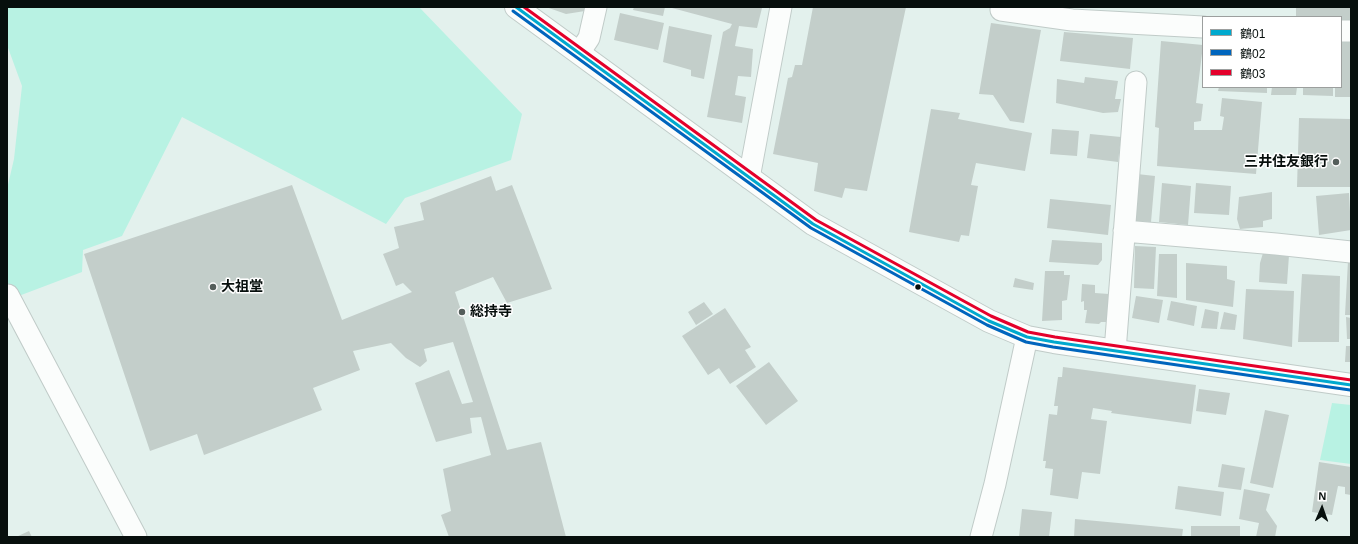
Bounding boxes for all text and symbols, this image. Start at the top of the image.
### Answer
legend [1202,16,1342,88]
text: 鶴01 [1240,27,1265,41]
text: 鶴02 [1240,47,1265,61]
text: 鶴03 [1240,67,1265,81]
place label: 三井住友銀行 [1244,154,1328,170]
marker: 三井住友銀行 [1331,157,1341,167]
place label: 大祖堂 [221,279,263,295]
marker: 大祖堂 [208,282,218,292]
unlabelled marker [913,282,923,292]
place label: 総持寺 [470,304,512,320]
marker: 総持寺 [457,307,467,317]
north arrow [1302,488,1342,528]
text: N [1318,490,1327,502]

